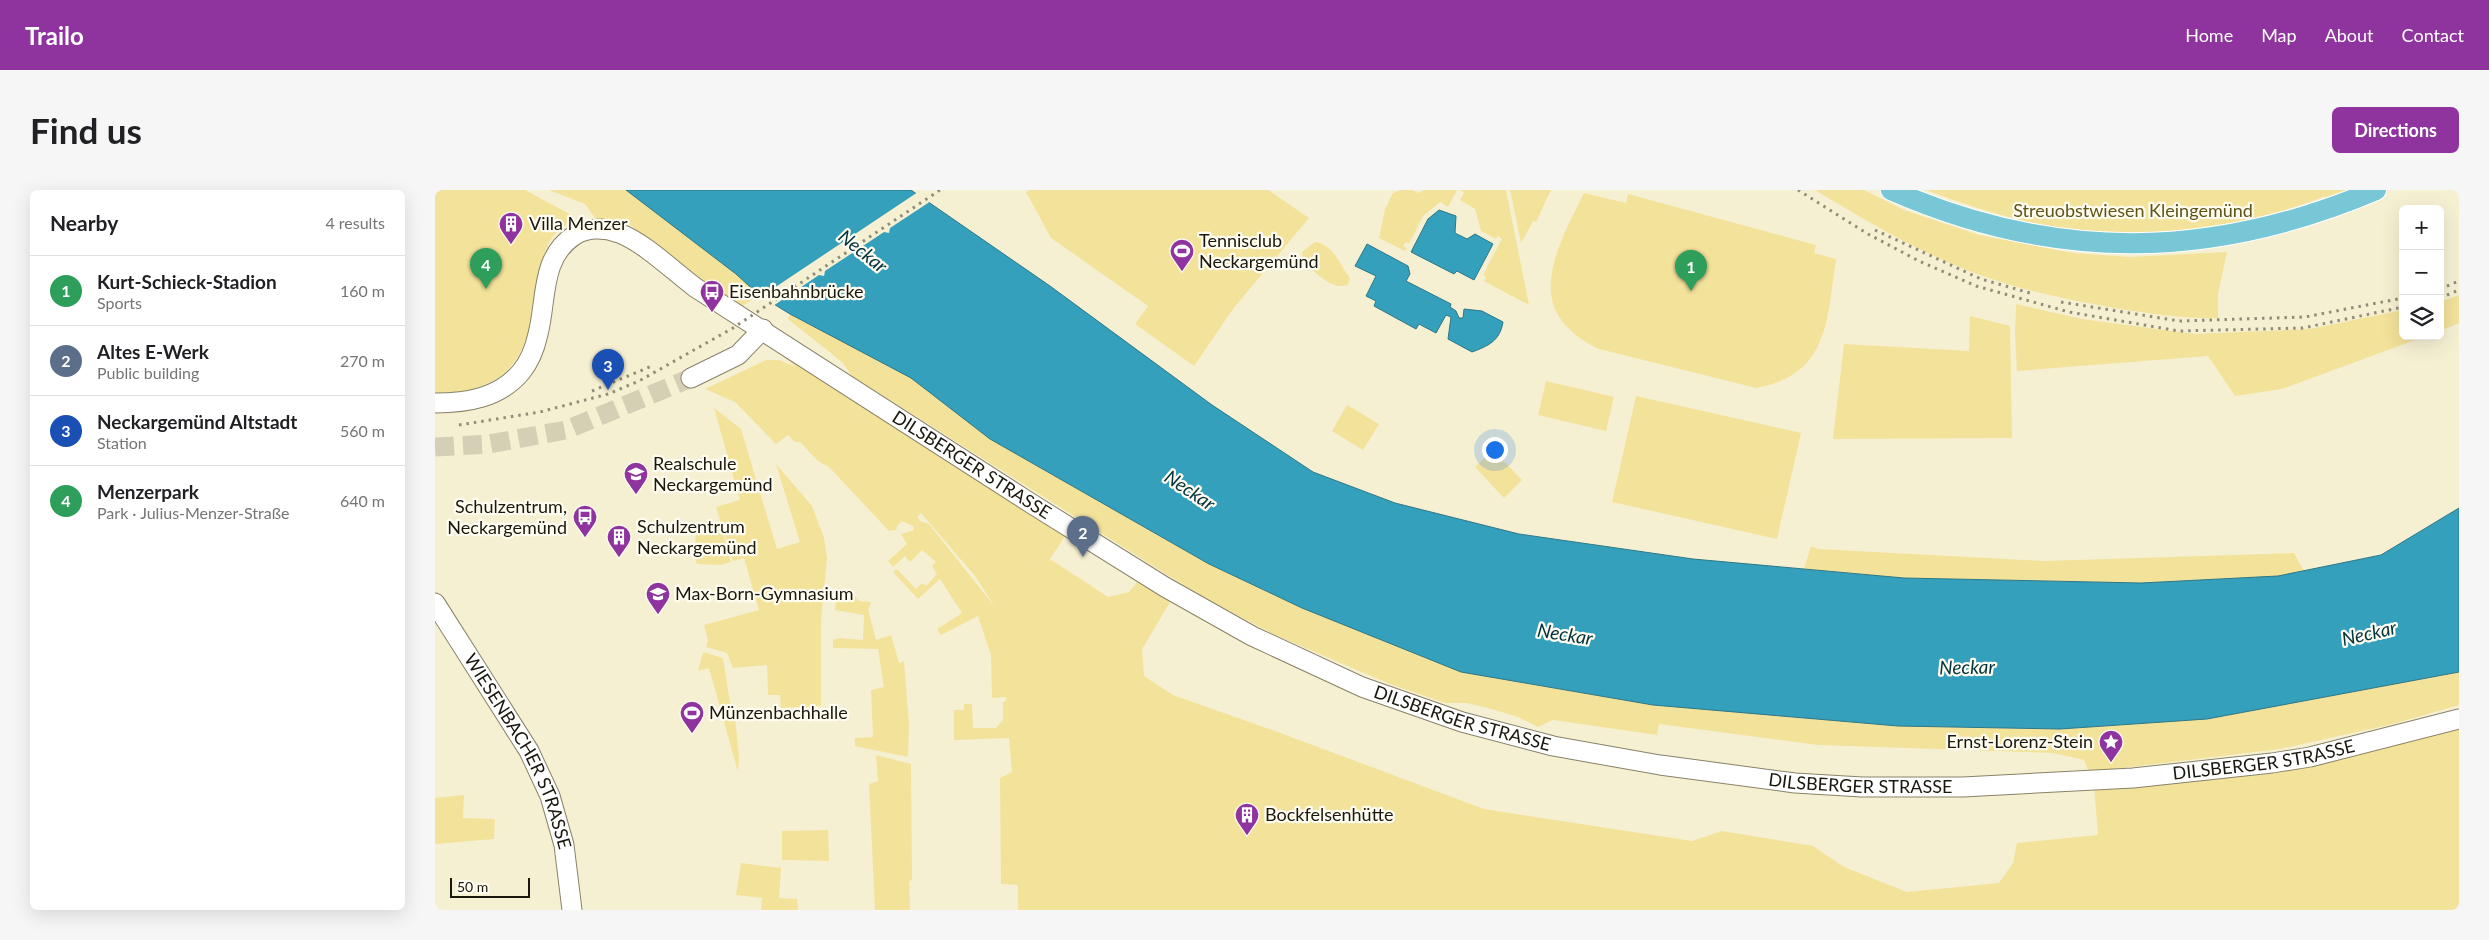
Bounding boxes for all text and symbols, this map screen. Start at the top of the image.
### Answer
text: Trailo [25,21,84,50]
text: Home [2185,24,2233,46]
text: Map [2261,24,2297,46]
text: About [2325,24,2374,46]
text: Contact [2402,24,2464,46]
button: Directions [2332,107,2459,153]
text: Find us [30,109,142,151]
park label: Streuobstwiesen Kleingemünd [2013,199,2253,221]
map controls [2399,205,2444,340]
button: + [2399,205,2444,250]
text: Nearby [50,210,118,235]
building icon: Villa Menzer [498,211,524,245]
place label: Villa Menzer [529,212,628,234]
text: 4 results [325,213,385,232]
water label: Neckar [834,224,893,277]
place label: Tennisclub Neckargemünd [1199,229,1319,272]
sports icon: Tennisclub Neckargemünd [1169,238,1195,272]
pin: 4 [470,248,502,289]
pin: 1 [1675,250,1707,291]
button: − [2399,250,2444,295]
text: Kurt-Schieck-Stadion [97,270,277,293]
bus stop icon: Eisenbahnbrücke [699,279,725,313]
place label: Eisenbahnbrücke [729,280,864,302]
text: 1 [61,281,71,300]
text: 160 m [340,281,385,300]
text: Sports [97,293,142,312]
button: layers [2399,295,2444,340]
text: Altes E-Werk [97,340,209,363]
pin: 3 [592,349,624,390]
text: 2 [61,351,71,370]
text: 270 m [340,351,385,370]
text: Public building [97,363,199,382]
street label: DILSBERGER STRASSE [889,405,1056,523]
text: Neckargemünd Altstadt [97,410,297,433]
text: 3 [61,421,71,440]
text: 560 m [340,421,385,440]
text: Station [97,433,147,452]
your location [1482,437,1508,463]
place label: Realschule Neckargemünd [653,452,773,495]
school or university icon: Realschule Neckargemünd [623,461,649,495]
water label: Neckar [1161,464,1220,515]
text: Menzerpark [97,480,199,503]
text: 4 [61,491,71,510]
text: 640 m [340,491,385,510]
place label: Schulzentrum, Neckargemünd [447,495,567,538]
text: Park · Julius-Menzer-Straße [97,503,289,522]
bus stop icon: Schulzentrum, Neckargemünd [572,504,598,538]
place label: Schulzentrum Neckargemünd [637,515,757,558]
pin: 2 [1067,516,1099,557]
building icon: Schulzentrum Neckargemünd [606,524,632,558]
school or university icon: Max-Born-Gymnasium [645,581,671,615]
place label: Max-Born-Gymnasium [675,582,854,604]
water label: Neckar [2339,615,2399,650]
water label: Neckar [1536,618,1595,649]
street label: WIESENBACHER STRASSE [460,649,577,851]
water label: Neckar [1939,655,1996,678]
street label: DILSBERGER STRASSE [1371,680,1554,755]
sports icon: Münzenbachhalle [679,700,705,734]
place label: Münzenbachhalle [709,701,848,723]
place icon: Ernst-Lorenz-Stein [2098,729,2124,763]
place label: Ernst-Lorenz-Stein [1946,730,2093,752]
street label: DILSBERGER STRASSE [2171,734,2357,784]
street label: DILSBERGER STRASSE [1767,768,1952,797]
building icon: Bockfelsenhütte [1234,802,1260,836]
place label: Bockfelsenhütte [1265,803,1393,825]
scale bar [450,875,530,898]
text: 50 m [457,878,488,895]

